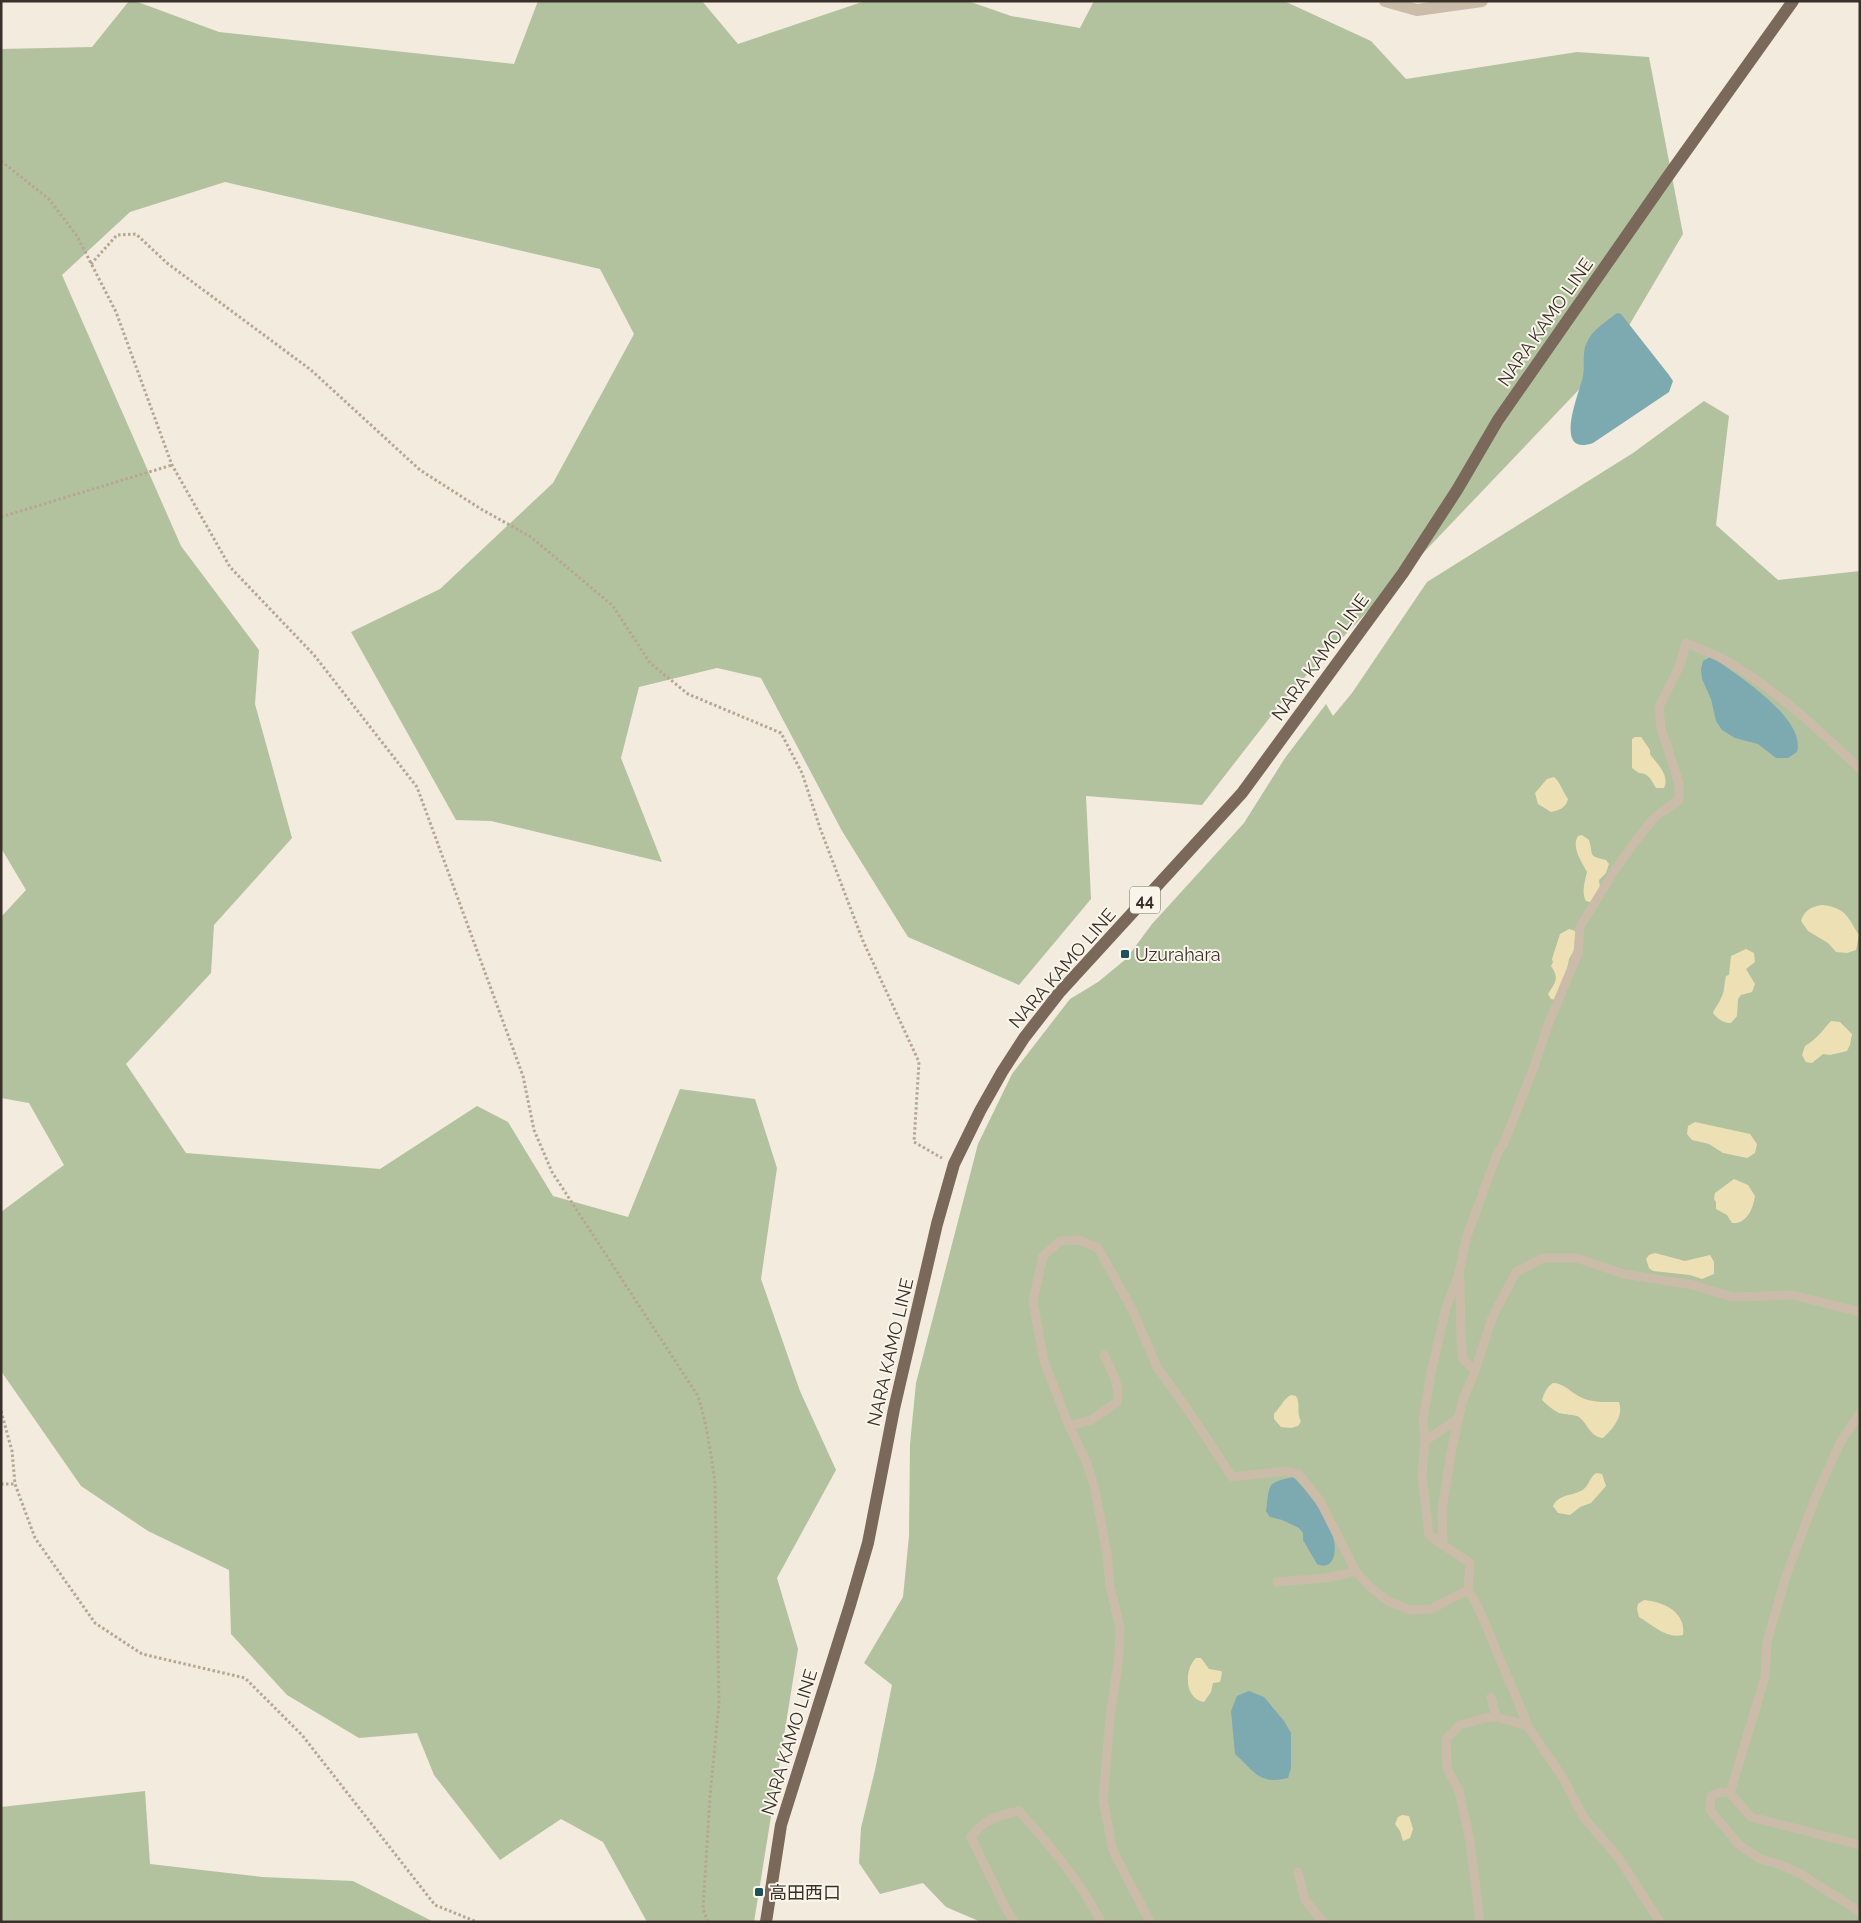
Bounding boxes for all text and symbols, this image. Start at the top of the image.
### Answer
street label: NARA KAMO LINE [1493,254,1597,390]
street label: NARA KAMO LINE [1267,590,1373,724]
road number: 44 [1130,886,1160,914]
street label: NARA KAMO LINE [1004,904,1120,1032]
place label: Uzurahara [1135,944,1221,965]
marker: Uzurahara [1119,948,1131,960]
street label: NARA KAMO LINE [863,1276,917,1428]
street label: NARA KAMO LINE [757,1667,821,1817]
place label: 高田西口 [769,1882,841,1903]
marker: 高田西口 [753,1886,765,1898]

